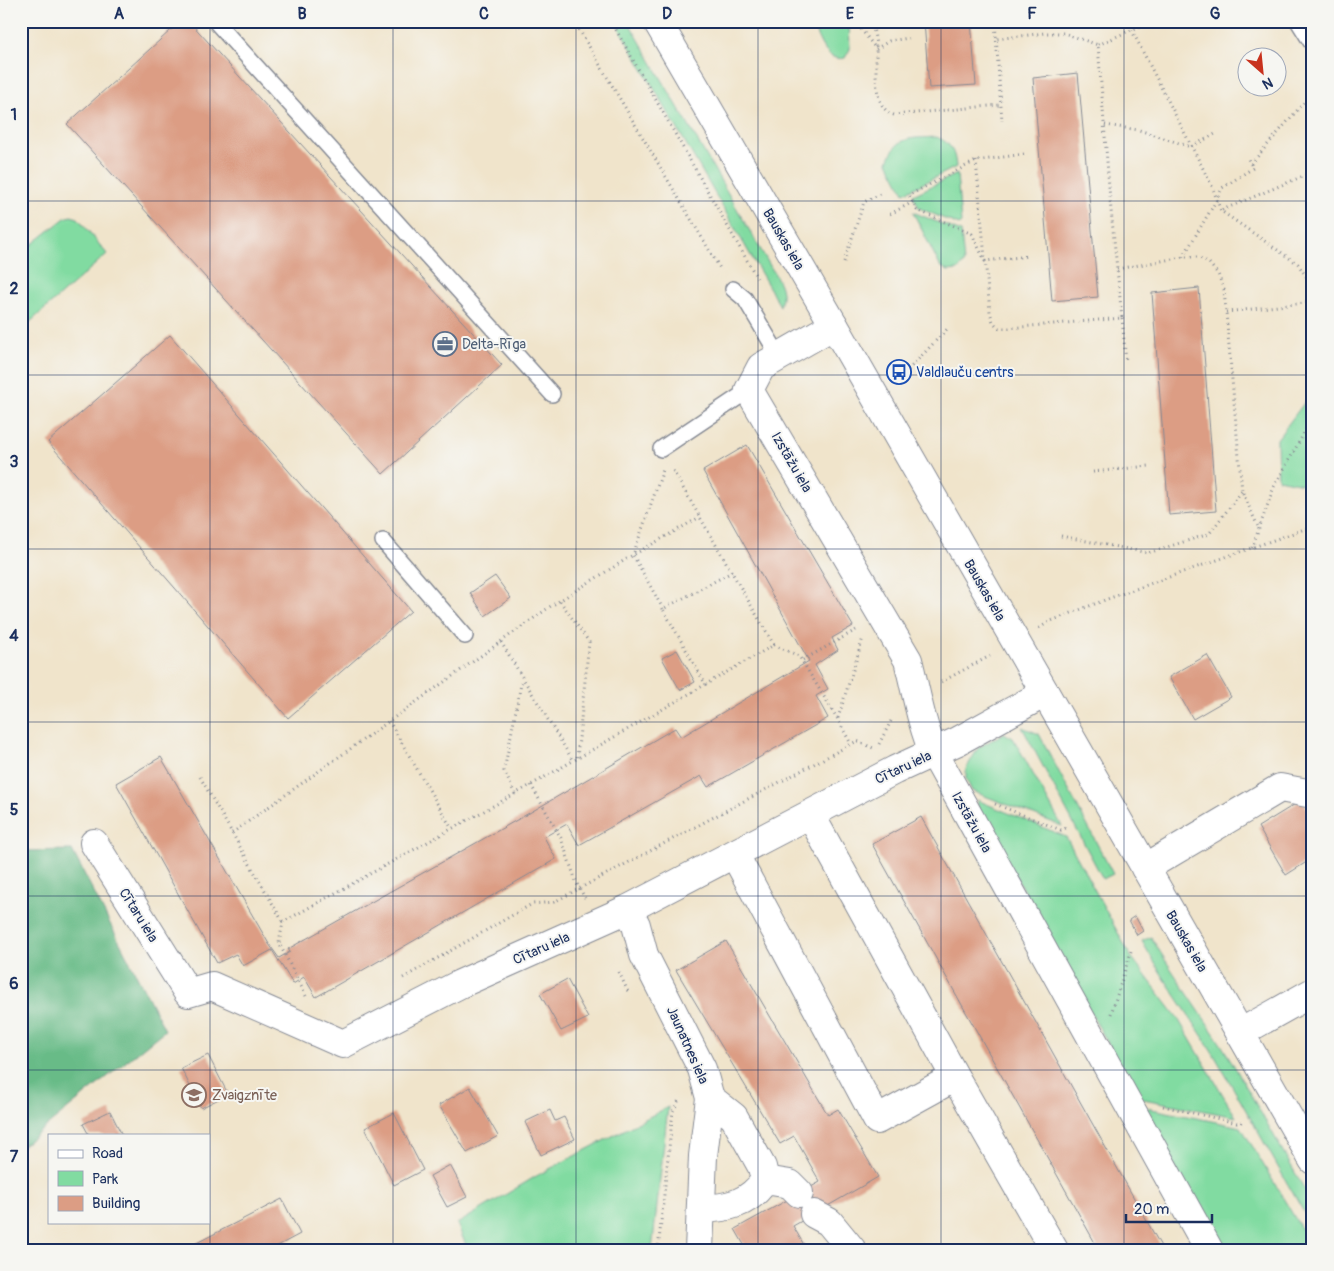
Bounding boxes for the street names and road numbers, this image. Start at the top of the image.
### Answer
street label: Bauskas iela [759,205,808,273]
street label: Izstāžu iela [767,429,816,496]
street label: Bauskas iela [960,556,1009,624]
street label: Cītaru iela [872,747,934,788]
street label: Izstāžu iela [948,789,995,856]
street label: Cītaru iela [115,885,162,945]
street label: Bauskas iela [1162,907,1211,975]
street label: Cītaru iela [510,928,572,969]
street label: Jaunatnes iela [663,1004,712,1087]

